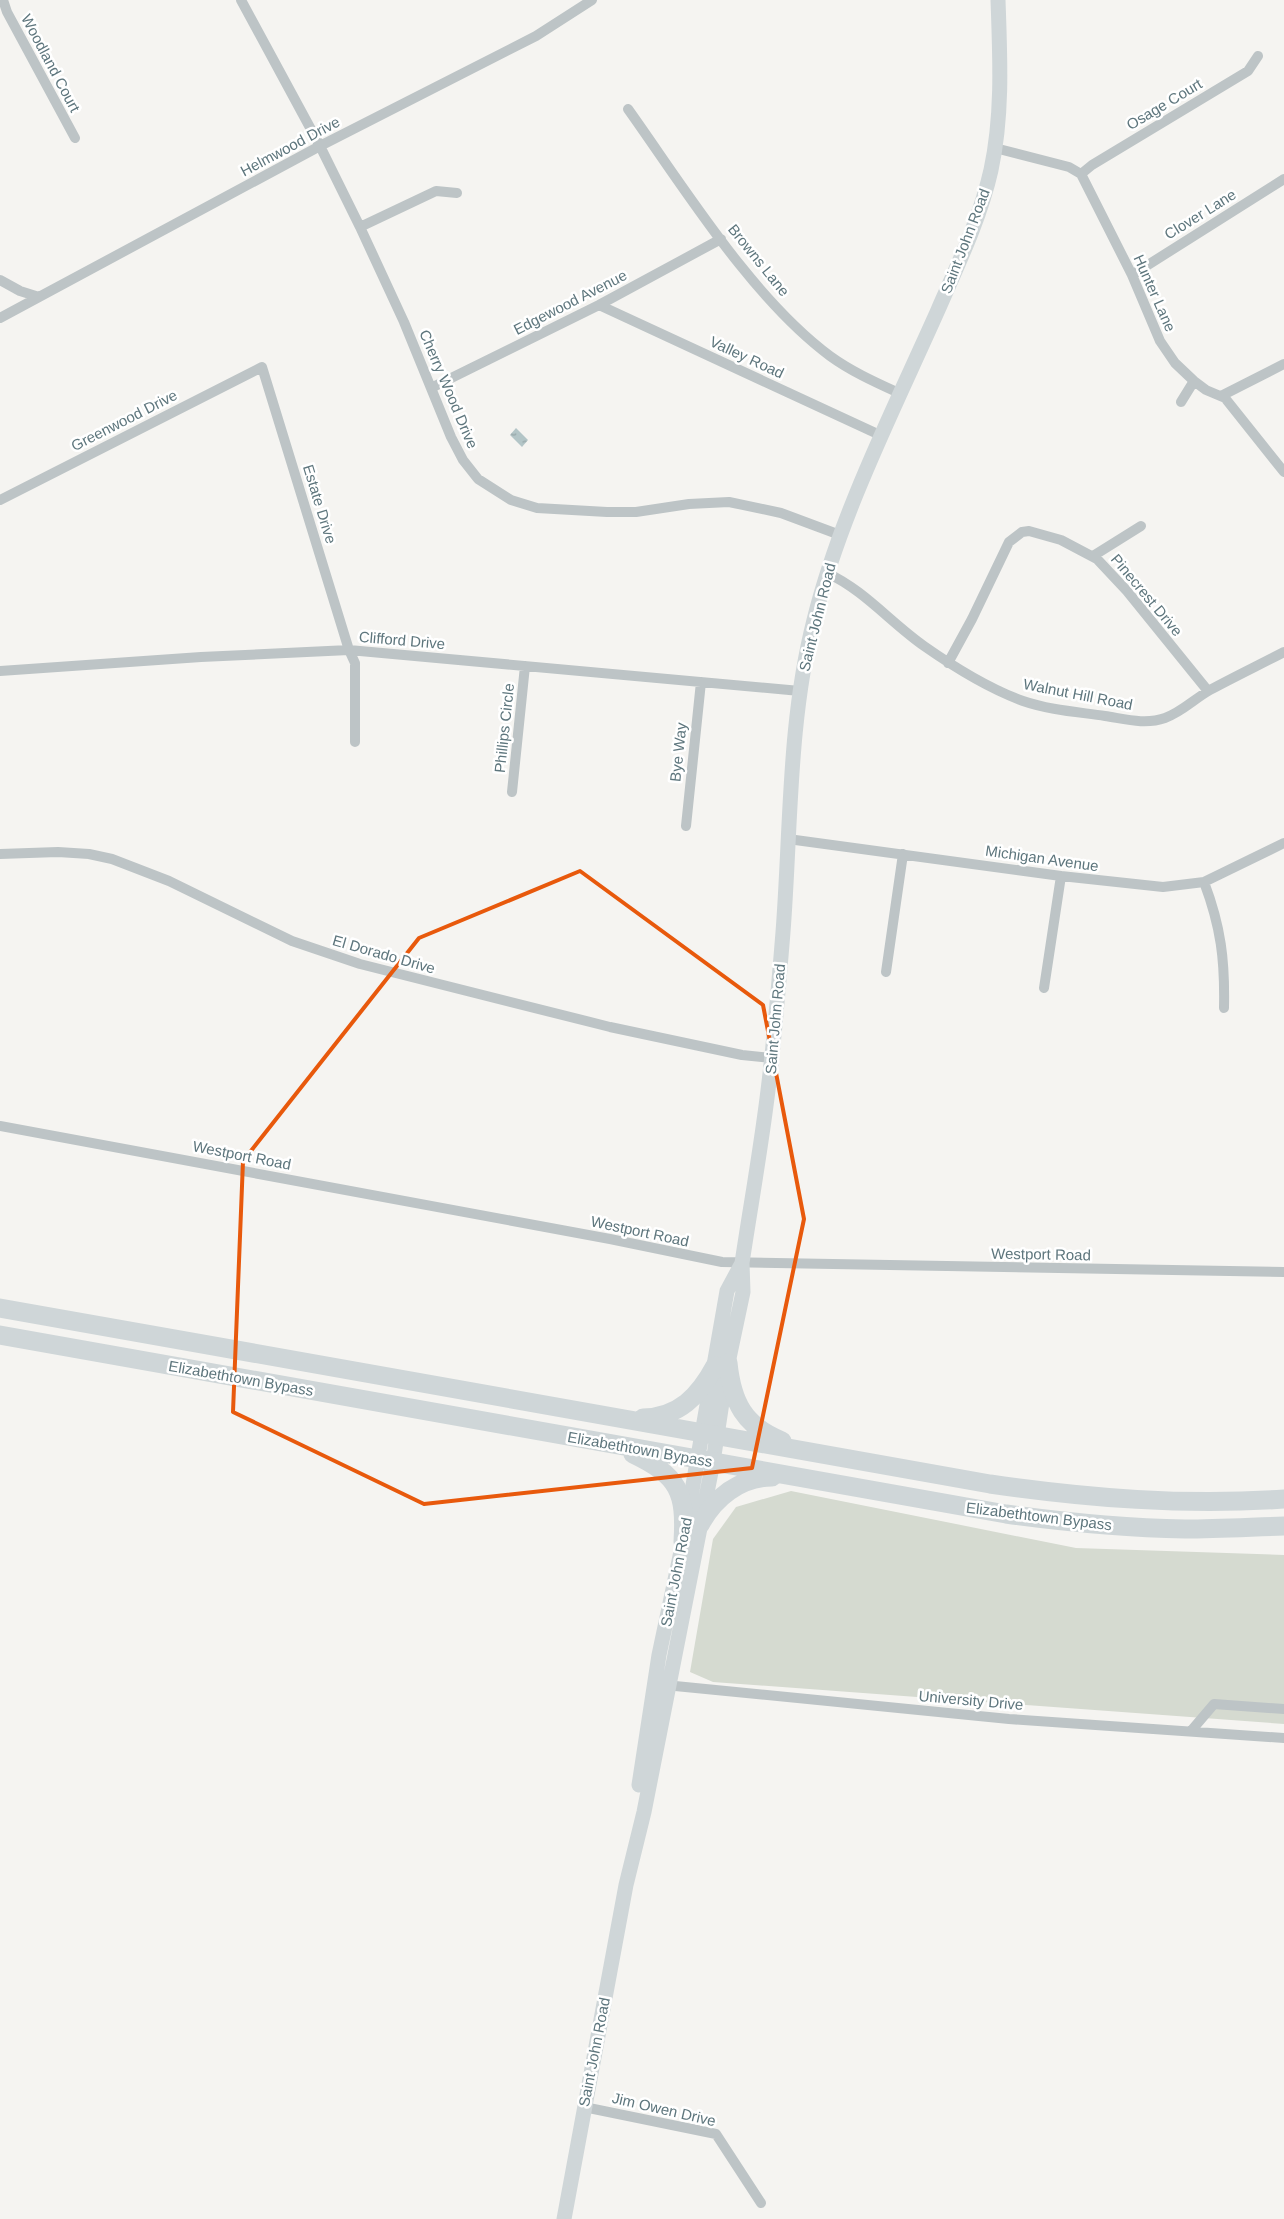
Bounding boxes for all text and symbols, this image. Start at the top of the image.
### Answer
street label: Woodland Court [18,11,84,115]
street label: Osage Court [1123,74,1206,133]
street label: Helmwood Drive [237,113,343,179]
street label: Clover Lane [1161,185,1239,243]
street label: Saint John Road [937,186,993,296]
street label: Browns Lane [725,221,793,299]
street label: Hunter Lane [1130,252,1180,334]
street label: Edgewood Avenue [511,266,629,338]
street label: Cherry Wood Drive [416,327,482,451]
street label: Valley Road [707,332,787,382]
street label: Greenwood Drive [68,386,180,454]
street label: Estate Drive [300,462,340,546]
street label: Pinecrest Drive [1108,551,1186,639]
street label: Saint John Road [795,561,839,673]
street label: Clifford Drive [358,628,446,652]
street label: Walnut Hill Road [1022,675,1134,713]
street label: Phillips Circle [491,682,517,774]
street label: Bye Way [666,721,690,782]
street label: Michigan Avenue [984,842,1100,874]
street label: El Dorado Drive [331,931,437,977]
street label: Saint John Road [762,963,788,1075]
street label: Westport Road [191,1137,293,1173]
street label: Westport Road [589,1212,691,1250]
street label: Westport Road [991,1245,1091,1263]
street label: Elizabethtown Bypass [167,1357,315,1399]
street label: Elizabethtown Bypass [566,1428,714,1470]
street label: Elizabethtown Bypass [965,1499,1113,1533]
street label: Saint John Road [657,1516,695,1628]
street label: University Drive [918,1687,1024,1713]
street label: Saint John Road [575,1996,613,2108]
street label: Jim Owen Drive [611,2089,717,2129]

